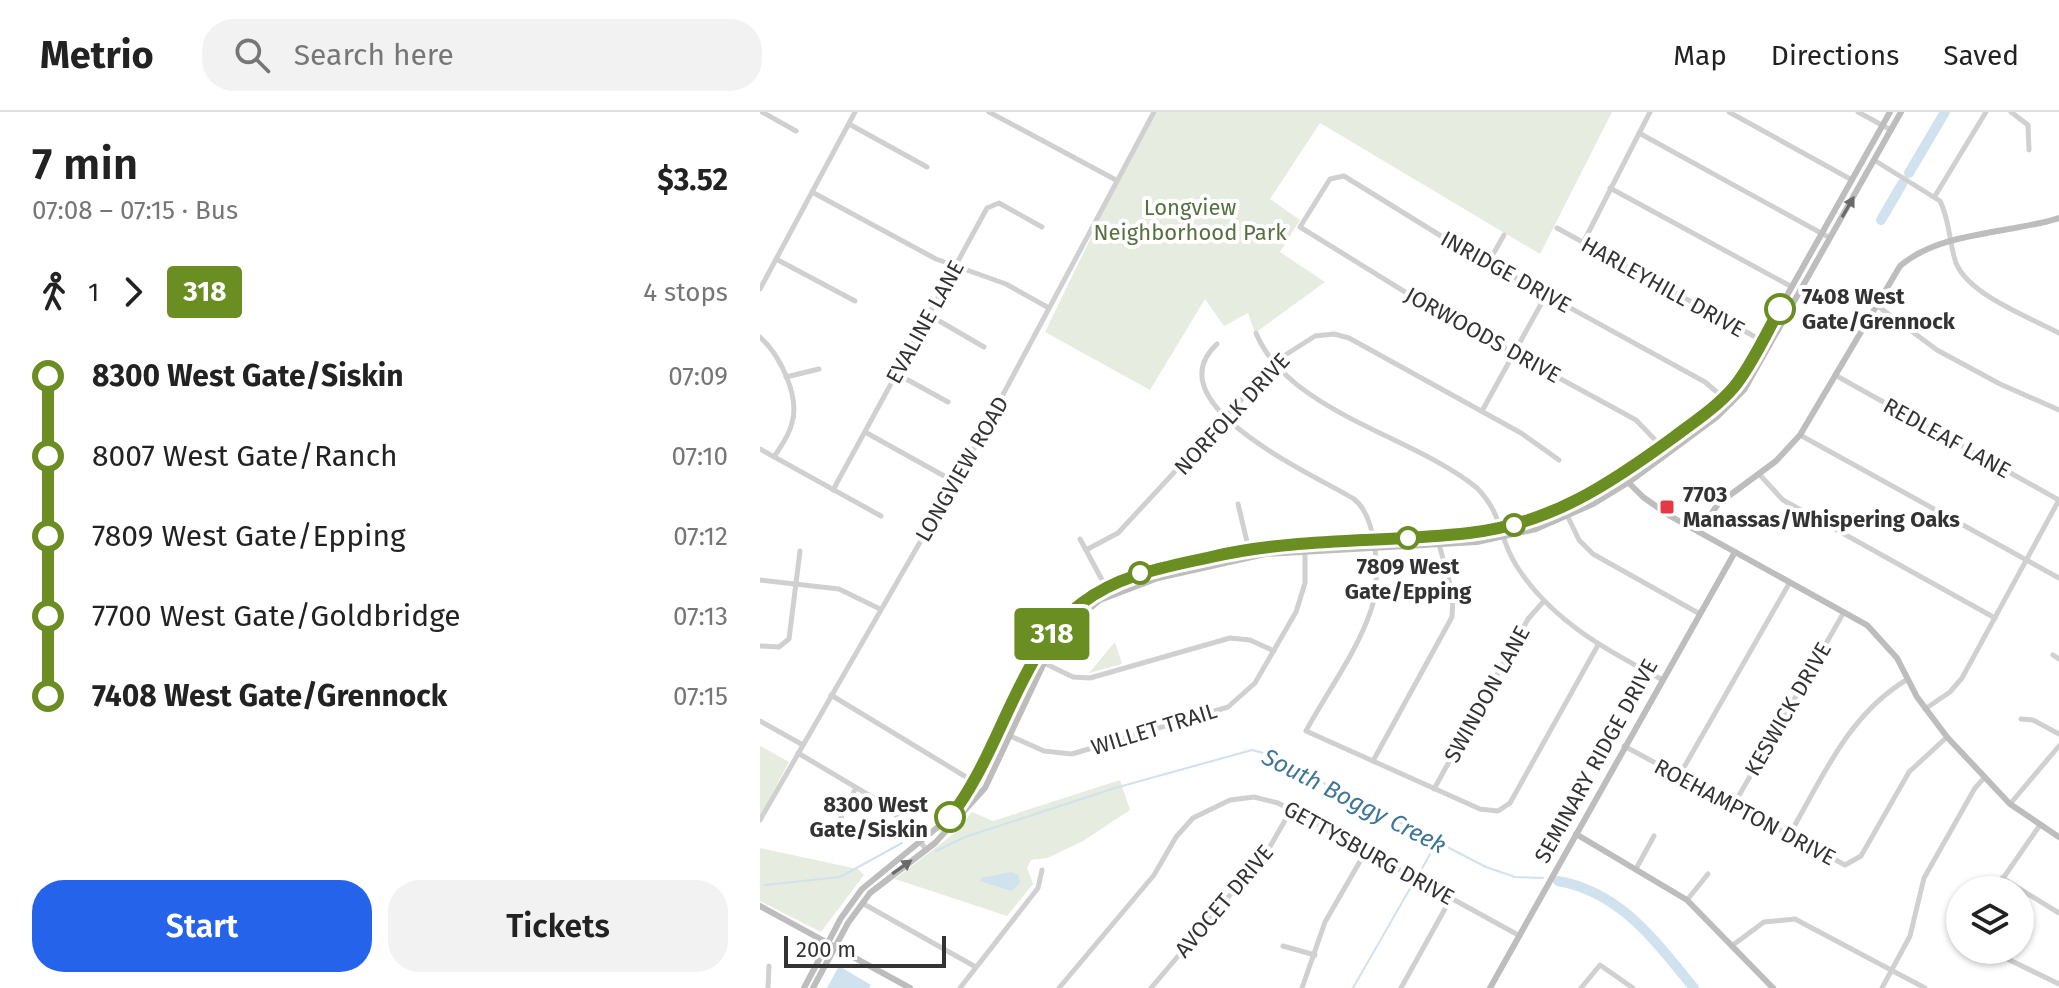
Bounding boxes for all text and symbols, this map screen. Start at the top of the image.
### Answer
search box [202,19,762,91]
text: Metrio [40,32,154,78]
icon: search [230,33,274,77]
text: Search here [294,37,454,73]
text: Map [1673,39,1727,72]
text: Directions [1771,39,1899,72]
text: Saved [1943,39,2019,72]
text: 7 min [32,138,138,191]
text: $3.52 [657,162,728,198]
park label: Longview Neighborhood Park [1094,194,1287,246]
text: 07:08 – 07:15 · Bus [32,195,238,226]
one-way arrow [1840,196,1854,218]
street label: INRIDGE DRIVE [1436,225,1576,319]
street label: HARLEYHILL DRIVE [1577,231,1749,343]
street label: EVALINE LANE [880,256,970,388]
icon: walk [32,270,76,314]
icon: forward [111,270,155,314]
text: 318 [183,275,226,308]
text: 1 [88,277,99,308]
text: 4 stops [643,277,728,308]
street label: JORWOODS DRIVE [1400,281,1566,389]
place label: 7408 West Gate/Grennock [1802,283,1956,335]
marker: 7408 West Gate/Grennock [1765,294,1795,324]
street label: NORFOLK DRIVE [1169,347,1295,481]
text: 8300 West Gate/Siskin [92,358,404,394]
text: 07:09 [668,361,728,392]
street label: LONGVIEW ROAD [909,391,1015,547]
street label: REDLEAF LANE [1879,392,2015,484]
text: 8007 West Gate/Ranch [92,438,398,474]
text: 07:10 [672,441,728,472]
place label: 7703 Manassas/Whispering Oaks [1683,481,1960,533]
marker: 7703 Manassas/Whispering Oaks [1658,498,1676,516]
unlabelled marker [1503,514,1525,536]
text: 7809 West Gate/Epping [92,518,406,554]
text: 07:12 [673,521,728,552]
marker: 7809 West Gate/Epping [1397,527,1419,549]
place label: 7809 West Gate/Epping [1345,553,1472,605]
unlabelled marker [1129,562,1151,584]
text: 7700 West Gate/Goldbridge [92,598,461,634]
text: 07:13 [673,601,728,632]
line badge: 318 [1006,608,1098,660]
text: 318 [1030,617,1074,650]
street label: SWINDON LANE [1438,621,1536,767]
street label: KESWICK DRIVE [1739,637,1837,781]
street label: SEMINARY RIDGE DRIVE [1529,654,1663,868]
text: 7408 West Gate/Grennock [92,678,447,714]
text: 07:15 [673,681,728,712]
street label: WILLET TRAIL [1088,697,1220,761]
water label: South Boggy Creek [1257,742,1451,859]
street label: ROEHAMPTON DRIVE [1650,753,1840,871]
place label: 8300 West Gate/Siskin [810,791,929,843]
street label: GETTYSBURG DRIVE [1279,795,1459,911]
marker: 8300 West Gate/Siskin [935,802,965,832]
street label: AVOCET DRIVE [1169,839,1279,963]
one-way arrow [892,860,913,875]
map controls [1946,876,2034,964]
button: layers [1946,876,2034,964]
button: Start [32,880,372,972]
button: Tickets [388,880,728,972]
scale bar [784,932,946,968]
text: 200 m [796,936,856,963]

